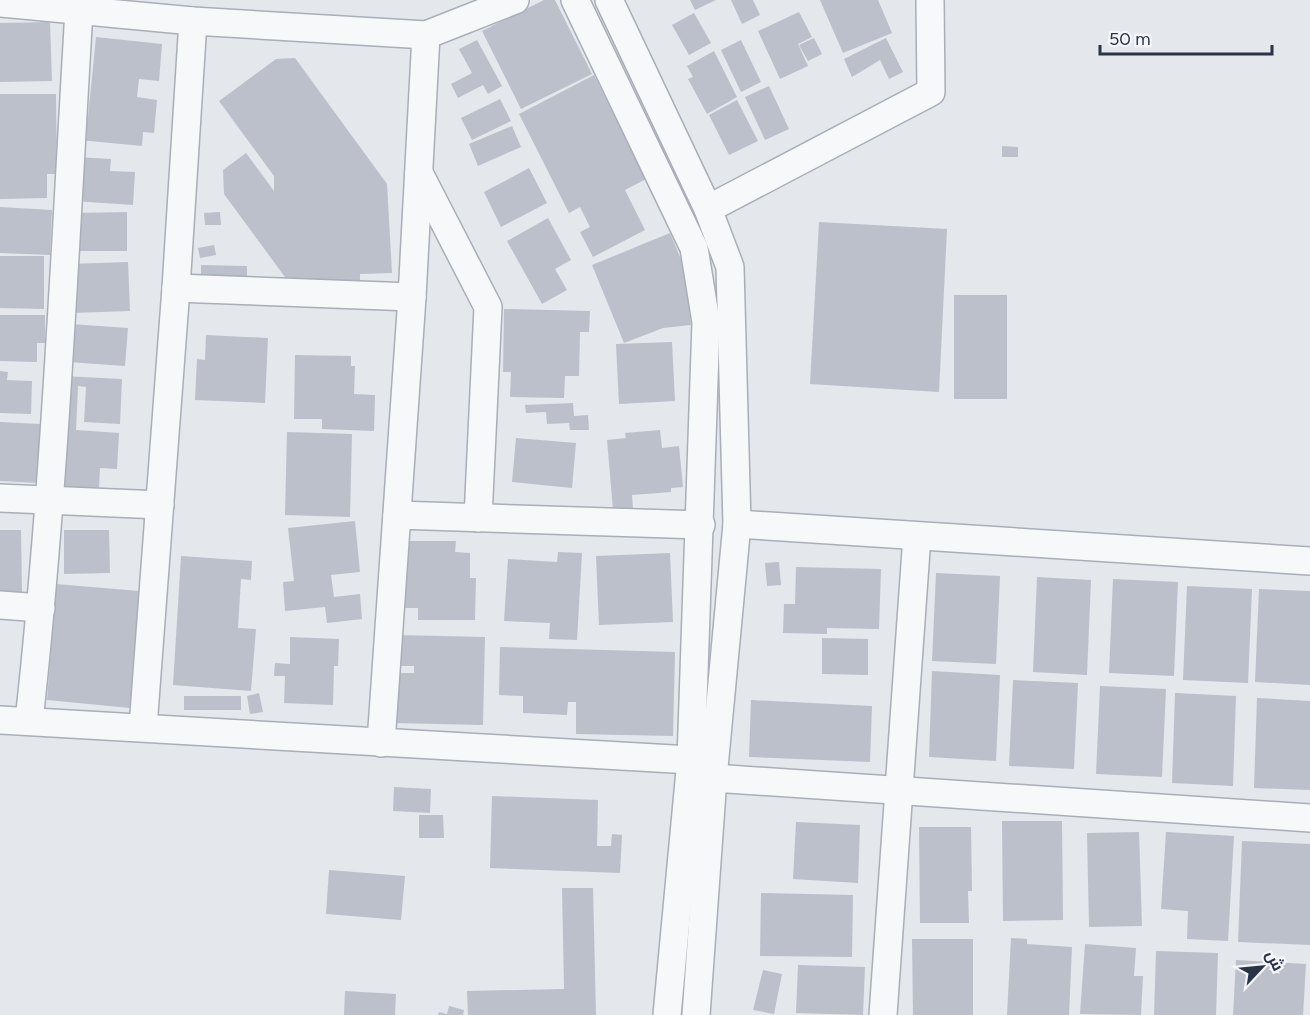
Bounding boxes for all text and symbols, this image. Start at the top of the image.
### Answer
scale bar [1100,18,1272,56]
text: 50 m [1109,28,1151,50]
north arrow [1232,937,1292,997]
text: ش [1262,947,1288,974]

